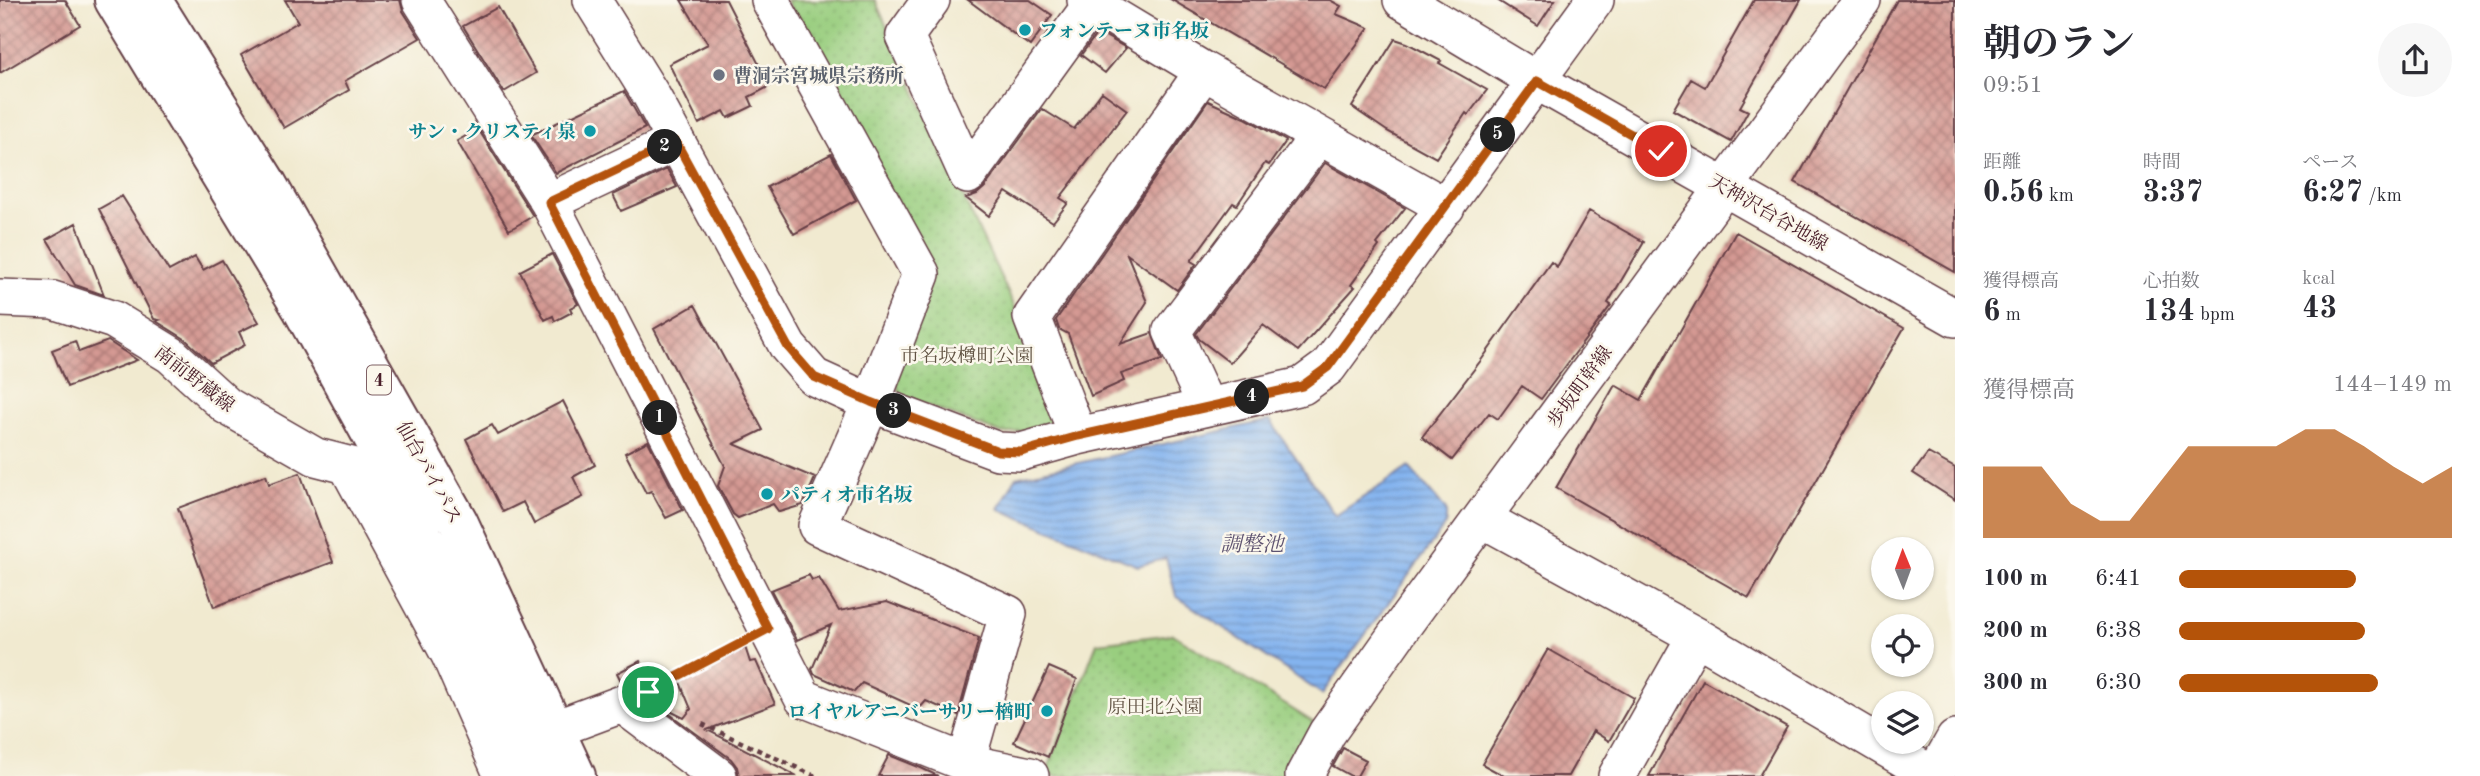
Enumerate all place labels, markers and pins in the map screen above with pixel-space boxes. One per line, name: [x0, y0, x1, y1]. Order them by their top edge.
place label: フォンテーヌ市名坂: [1039, 20, 1209, 42]
marker: フォンテーヌ市名坂: [1017, 22, 1033, 38]
place label: 曹洞宗宮城県宗務所: [733, 65, 904, 87]
marker: 曹洞宗宮城県宗務所: [711, 67, 727, 83]
pin: 5: [1480, 118, 1516, 152]
place label: サン・クリスティ泉: [408, 121, 576, 143]
pin: [1631, 121, 1691, 181]
marker: サン・クリスティ泉: [582, 123, 598, 139]
pin: 2: [648, 130, 682, 164]
pin: 4: [1234, 380, 1270, 414]
pin: 3: [876, 394, 912, 428]
pin: 1: [642, 400, 678, 436]
place label: パティオ市名坂: [781, 484, 912, 506]
marker: パティオ市名坂: [759, 486, 775, 502]
pin: [618, 662, 678, 722]
place label: ロイヤルアニバーサリー楢町: [788, 701, 1033, 723]
marker: ロイヤルアニバーサリー楢町: [1039, 703, 1055, 719]

